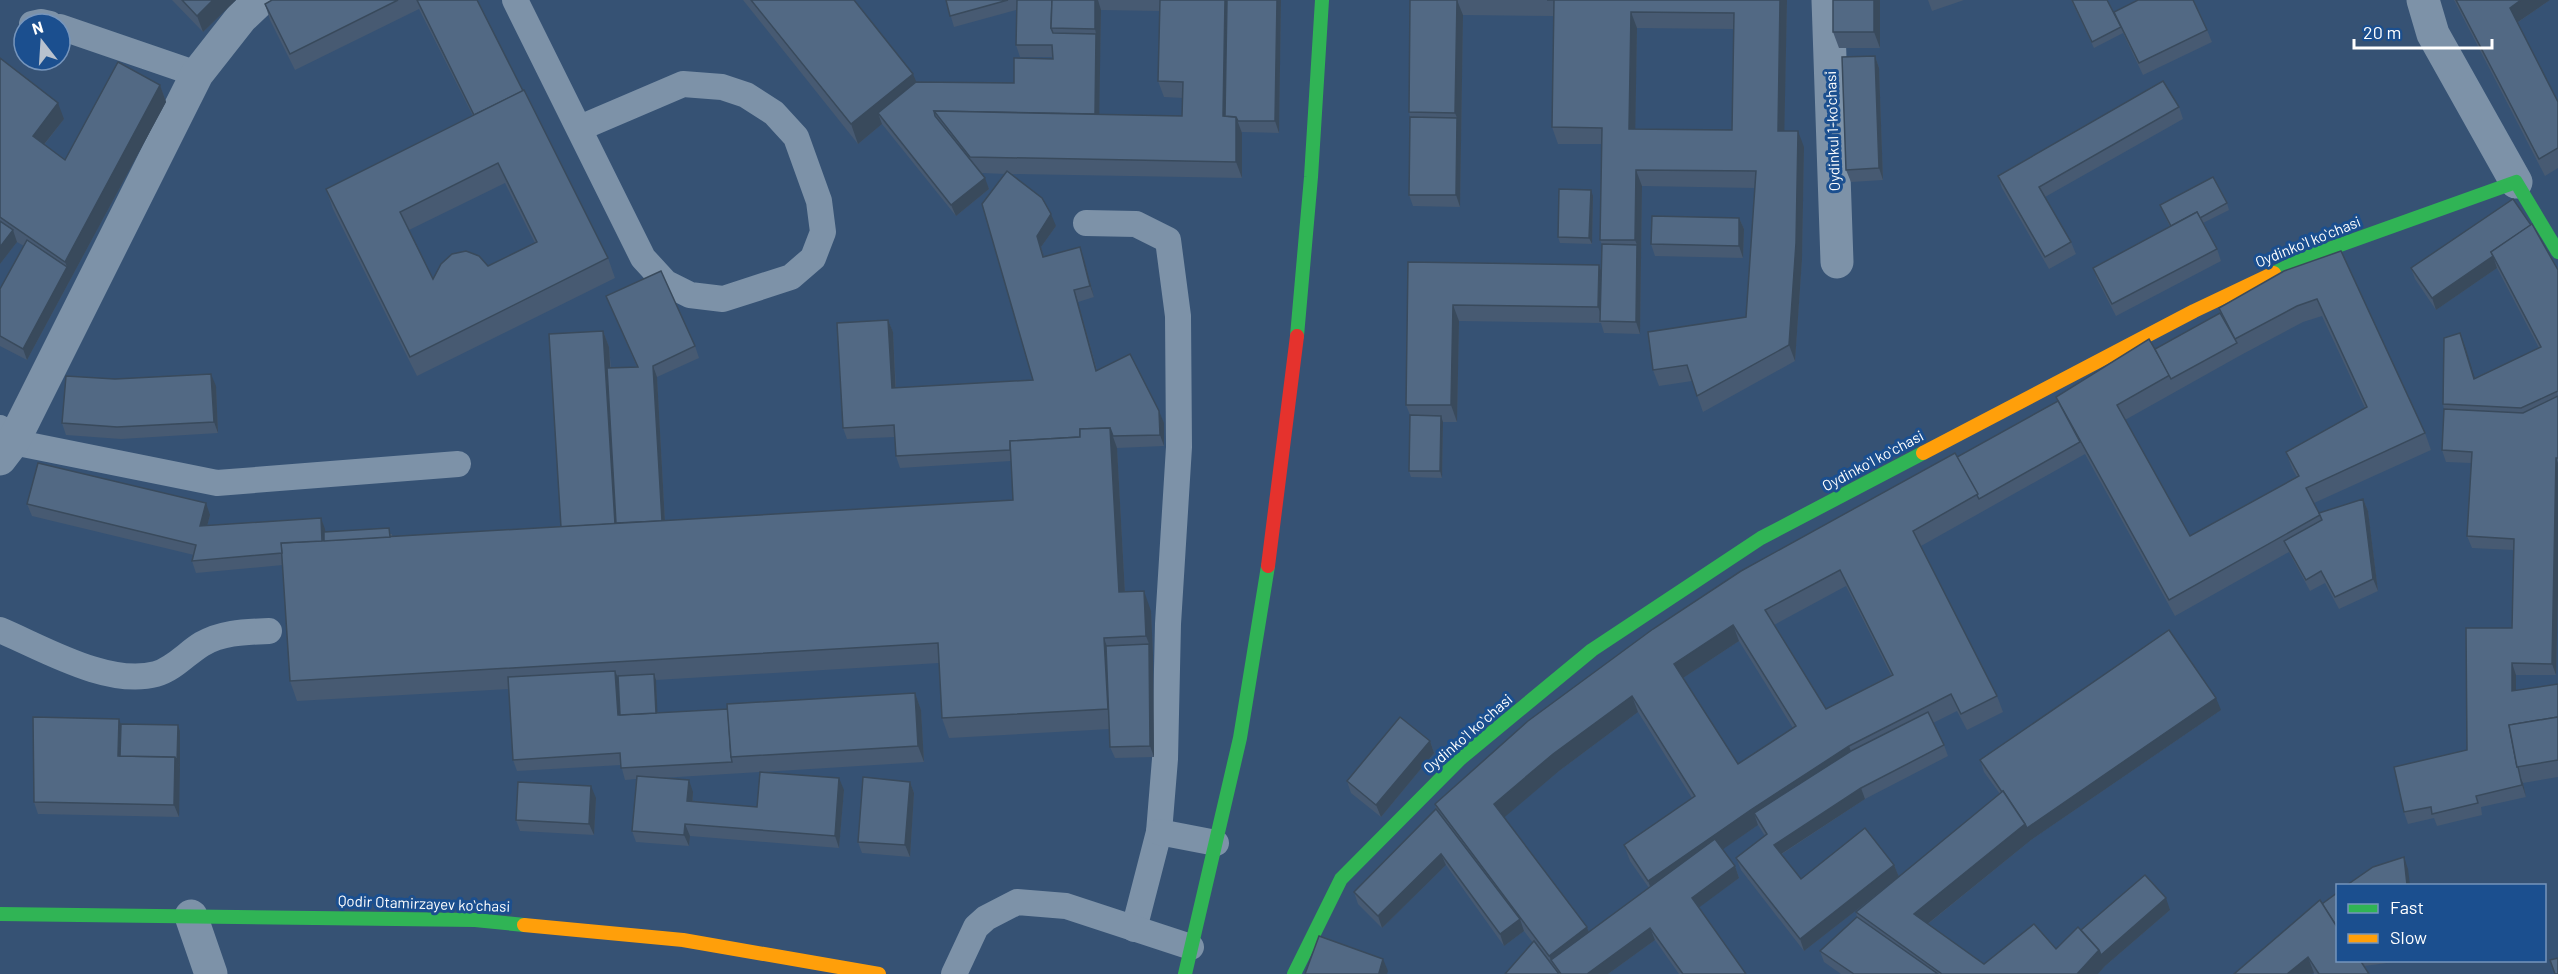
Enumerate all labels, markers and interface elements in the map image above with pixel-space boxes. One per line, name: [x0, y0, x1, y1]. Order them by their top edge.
north arrow: [12, 12, 72, 72]
scale bar: [2354, 12, 2492, 50]
text: N: [30, 17, 45, 38]
text: 20 m: [2363, 21, 2401, 43]
street label: Oydinkul 1-ko'chasi: [1821, 71, 1843, 191]
street label: Oydinkoʻl koʻchasi: [2252, 212, 2363, 270]
street label: Oydinkoʻl koʻchasi: [1819, 426, 1926, 494]
street label: Oydinkoʻl koʻchasi: [1419, 690, 1516, 777]
legend: [2336, 884, 2546, 962]
street label: Qodir Otamirzayev koʻchasi: [338, 891, 510, 915]
text: Fast: [2390, 896, 2424, 918]
text: Slow: [2390, 926, 2427, 948]

